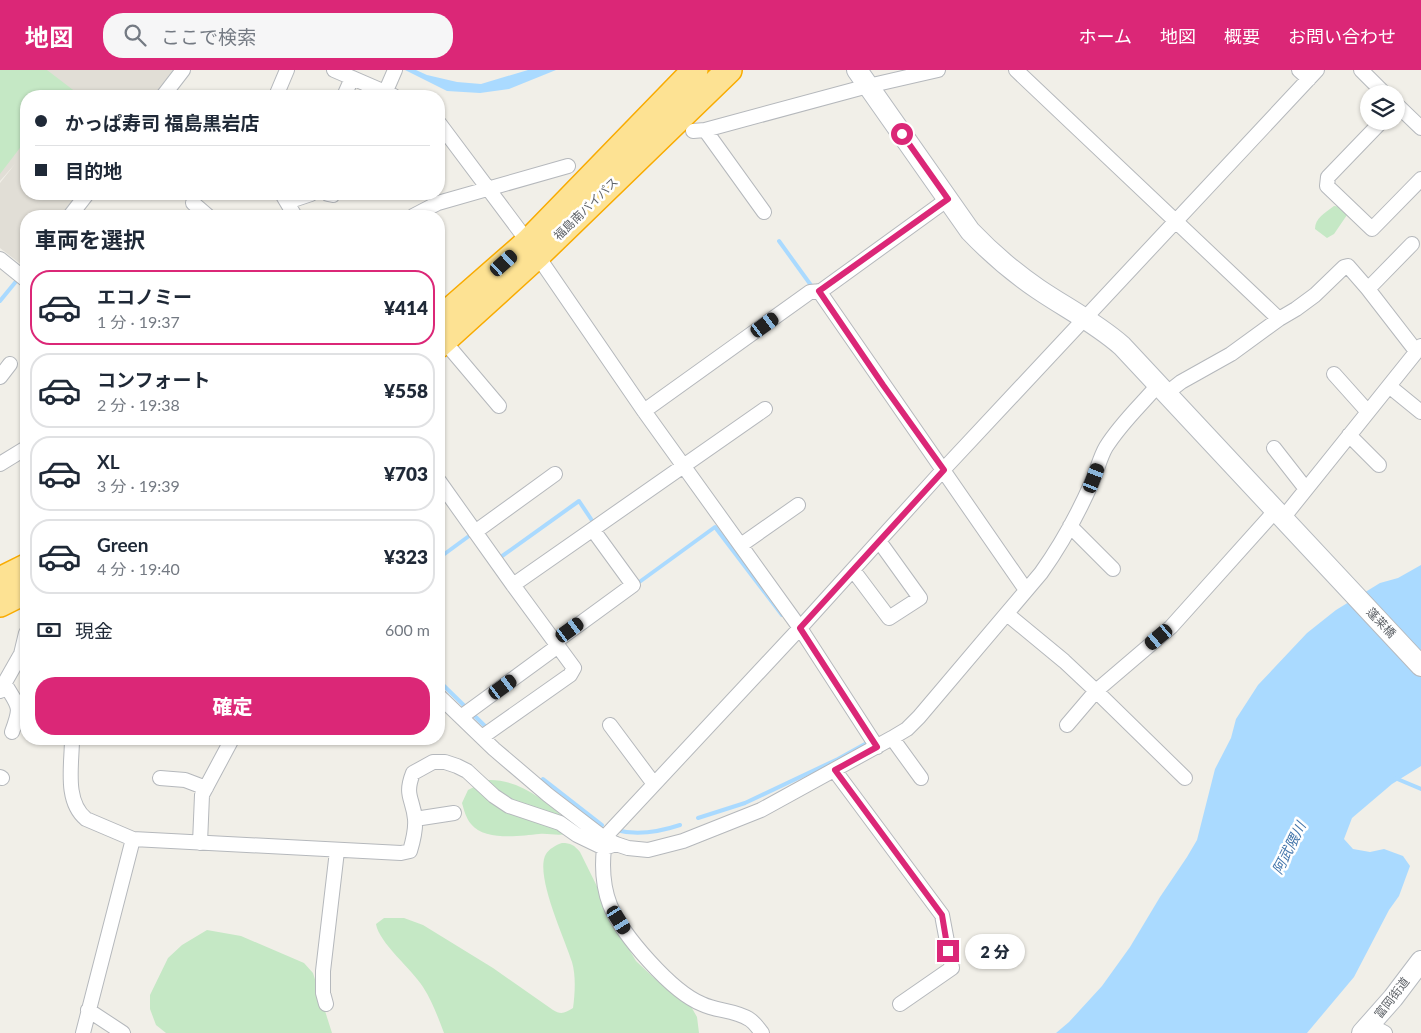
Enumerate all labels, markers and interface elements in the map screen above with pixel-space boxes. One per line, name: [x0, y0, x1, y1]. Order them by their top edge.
search box: [103, 13, 453, 58]
icon: search: [121, 21, 149, 49]
text: 地図: [25, 22, 73, 51]
text: ここで検索: [161, 25, 256, 48]
text: ホーム: [1079, 25, 1132, 47]
text: 地図: [1160, 25, 1196, 47]
text: 概要: [1224, 25, 1260, 47]
text: お問い合わせ: [1288, 25, 1396, 47]
map controls: [1360, 85, 1405, 130]
button: layers: [1360, 85, 1405, 130]
text: かっぱ寿司 福島黒岩店: [65, 111, 260, 134]
route start: [891, 123, 913, 145]
text: 目的地: [65, 159, 122, 182]
street label: 福島南バイパス: [550, 174, 621, 243]
text: 車両を選択: [35, 226, 145, 253]
car: [487, 247, 520, 279]
icon: car: [37, 285, 82, 330]
text: エコノミー: [97, 285, 192, 308]
text: ¥414: [384, 296, 428, 319]
car: [748, 310, 781, 340]
text: 1 分 · 19:37: [97, 312, 180, 331]
icon: car: [37, 368, 82, 413]
text: コンフォート: [97, 368, 210, 391]
text: ¥558: [384, 379, 428, 402]
text: 2 分 · 19:38: [97, 395, 180, 414]
text: XL: [97, 450, 120, 473]
icon: car: [37, 451, 82, 496]
car: [1081, 461, 1106, 495]
text: ¥703: [384, 462, 428, 485]
text: 3 分 · 19:39: [97, 476, 180, 495]
text: Green: [97, 533, 148, 556]
icon: car: [37, 534, 82, 579]
text: ¥323: [384, 545, 428, 568]
text: 4 分 · 19:40: [97, 559, 180, 578]
street label: 蓬莱橋: [1364, 604, 1399, 641]
car: [553, 615, 586, 645]
icon: cash: [35, 616, 63, 644]
text: 現金: [75, 619, 113, 642]
text: 600 m: [385, 620, 430, 639]
car: [1142, 622, 1175, 652]
car: [486, 672, 519, 702]
button: 確定: [35, 677, 430, 735]
water label: 阿武隈川: [1268, 817, 1310, 877]
car: [604, 903, 633, 937]
callout: 2 分: [966, 934, 1026, 968]
route end: [937, 940, 959, 962]
text: 2 分: [981, 942, 1009, 961]
street label: 富岡街道: [1371, 974, 1412, 1021]

